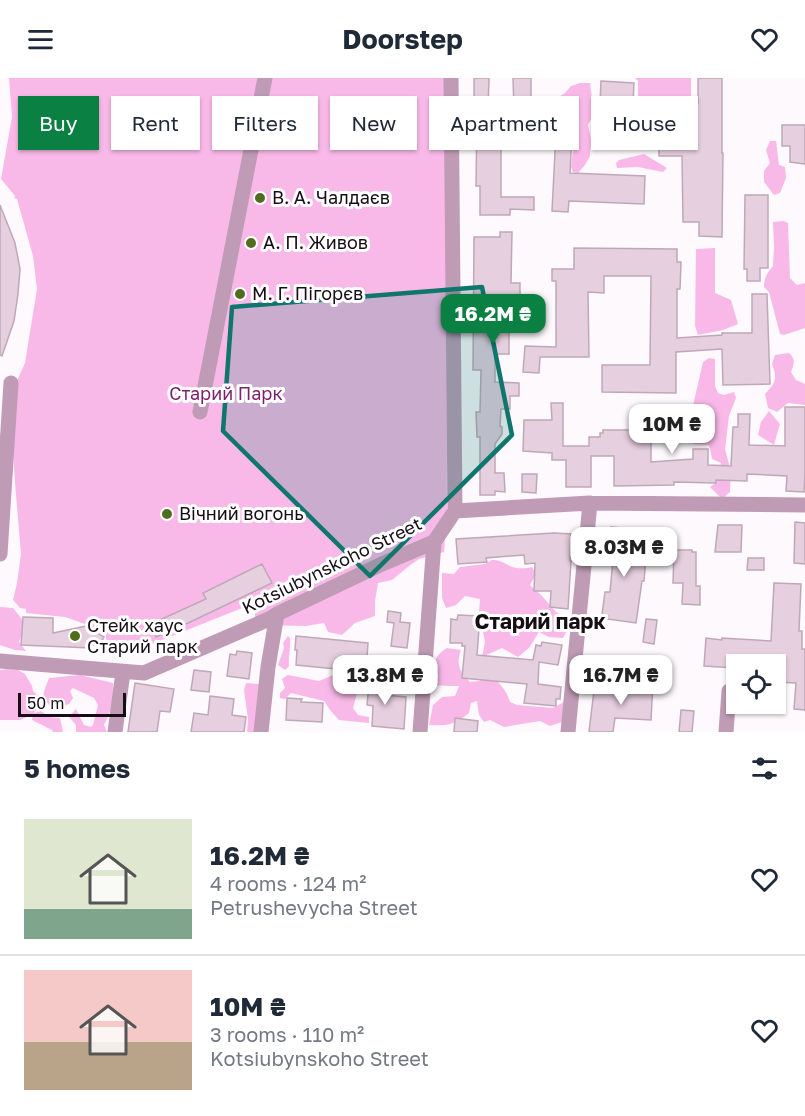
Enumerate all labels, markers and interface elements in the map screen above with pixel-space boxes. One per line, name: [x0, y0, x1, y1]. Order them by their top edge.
icon: menu: [24, 23, 57, 56]
text: Doorstep: [342, 23, 463, 55]
icon: heart: [748, 23, 781, 56]
chip: Buy: [18, 96, 99, 150]
chip: Rent: [111, 96, 200, 150]
chip: Filters: [212, 96, 318, 150]
chip: New: [330, 96, 417, 150]
chip: Apartment: [429, 96, 579, 150]
chip: House: [591, 96, 698, 150]
place label: В. А. Чалдаєв: [272, 186, 390, 208]
marker: В. А. Чалдаєв: [253, 191, 267, 205]
place label: А. П. Живов: [263, 231, 368, 253]
marker: А. П. Живов: [244, 236, 258, 250]
place label: М. Г. Пігорєв: [252, 282, 363, 304]
marker: М. Г. Пігорєв: [233, 287, 247, 301]
pin: 16.2M ₴: [438, 294, 548, 345]
text: 16.2M ₴: [455, 301, 531, 325]
park label: Старий Парк: [169, 382, 283, 404]
pin: 10M ₴: [630, 404, 714, 455]
text: 10M ₴: [643, 411, 701, 435]
place label: Вічний вогонь: [179, 502, 304, 524]
marker: Вічний вогонь: [160, 507, 174, 521]
street label: Kotsiubynskoho Street: [238, 512, 425, 618]
pin: 8.03M ₴: [569, 527, 679, 578]
text: 8.03M ₴: [584, 534, 664, 558]
district label: Старий парк: [474, 608, 606, 634]
place label: Стейк хаус Старий парк: [87, 614, 198, 657]
marker: Стейк хаус Старий парк: [68, 629, 82, 643]
map controls: [726, 654, 786, 714]
button: locate: [726, 654, 786, 714]
pin: 13.8M ₴: [330, 655, 440, 706]
pin: 16.7M ₴: [566, 655, 676, 706]
text: 13.8M ₴: [347, 662, 423, 686]
text: 16.7M ₴: [583, 662, 659, 686]
scale bar: [18, 690, 126, 718]
text: 50 m: [27, 693, 64, 713]
icon: filters: [748, 752, 781, 785]
text: 5 homes: [24, 753, 130, 784]
text: 16.2M ₴: [210, 840, 310, 871]
icon: home: [72, 843, 144, 915]
icon: heart: [748, 863, 781, 896]
text: 4 rooms · 124 m²: [210, 871, 367, 895]
text: Petrushevycha Street: [210, 895, 418, 919]
text: 10M ₴: [210, 991, 286, 1022]
icon: home: [72, 994, 144, 1066]
icon: heart: [748, 1014, 781, 1047]
text: 3 rooms · 110 m²: [210, 1022, 364, 1046]
text: Kotsiubynskoho Street: [210, 1046, 429, 1070]

